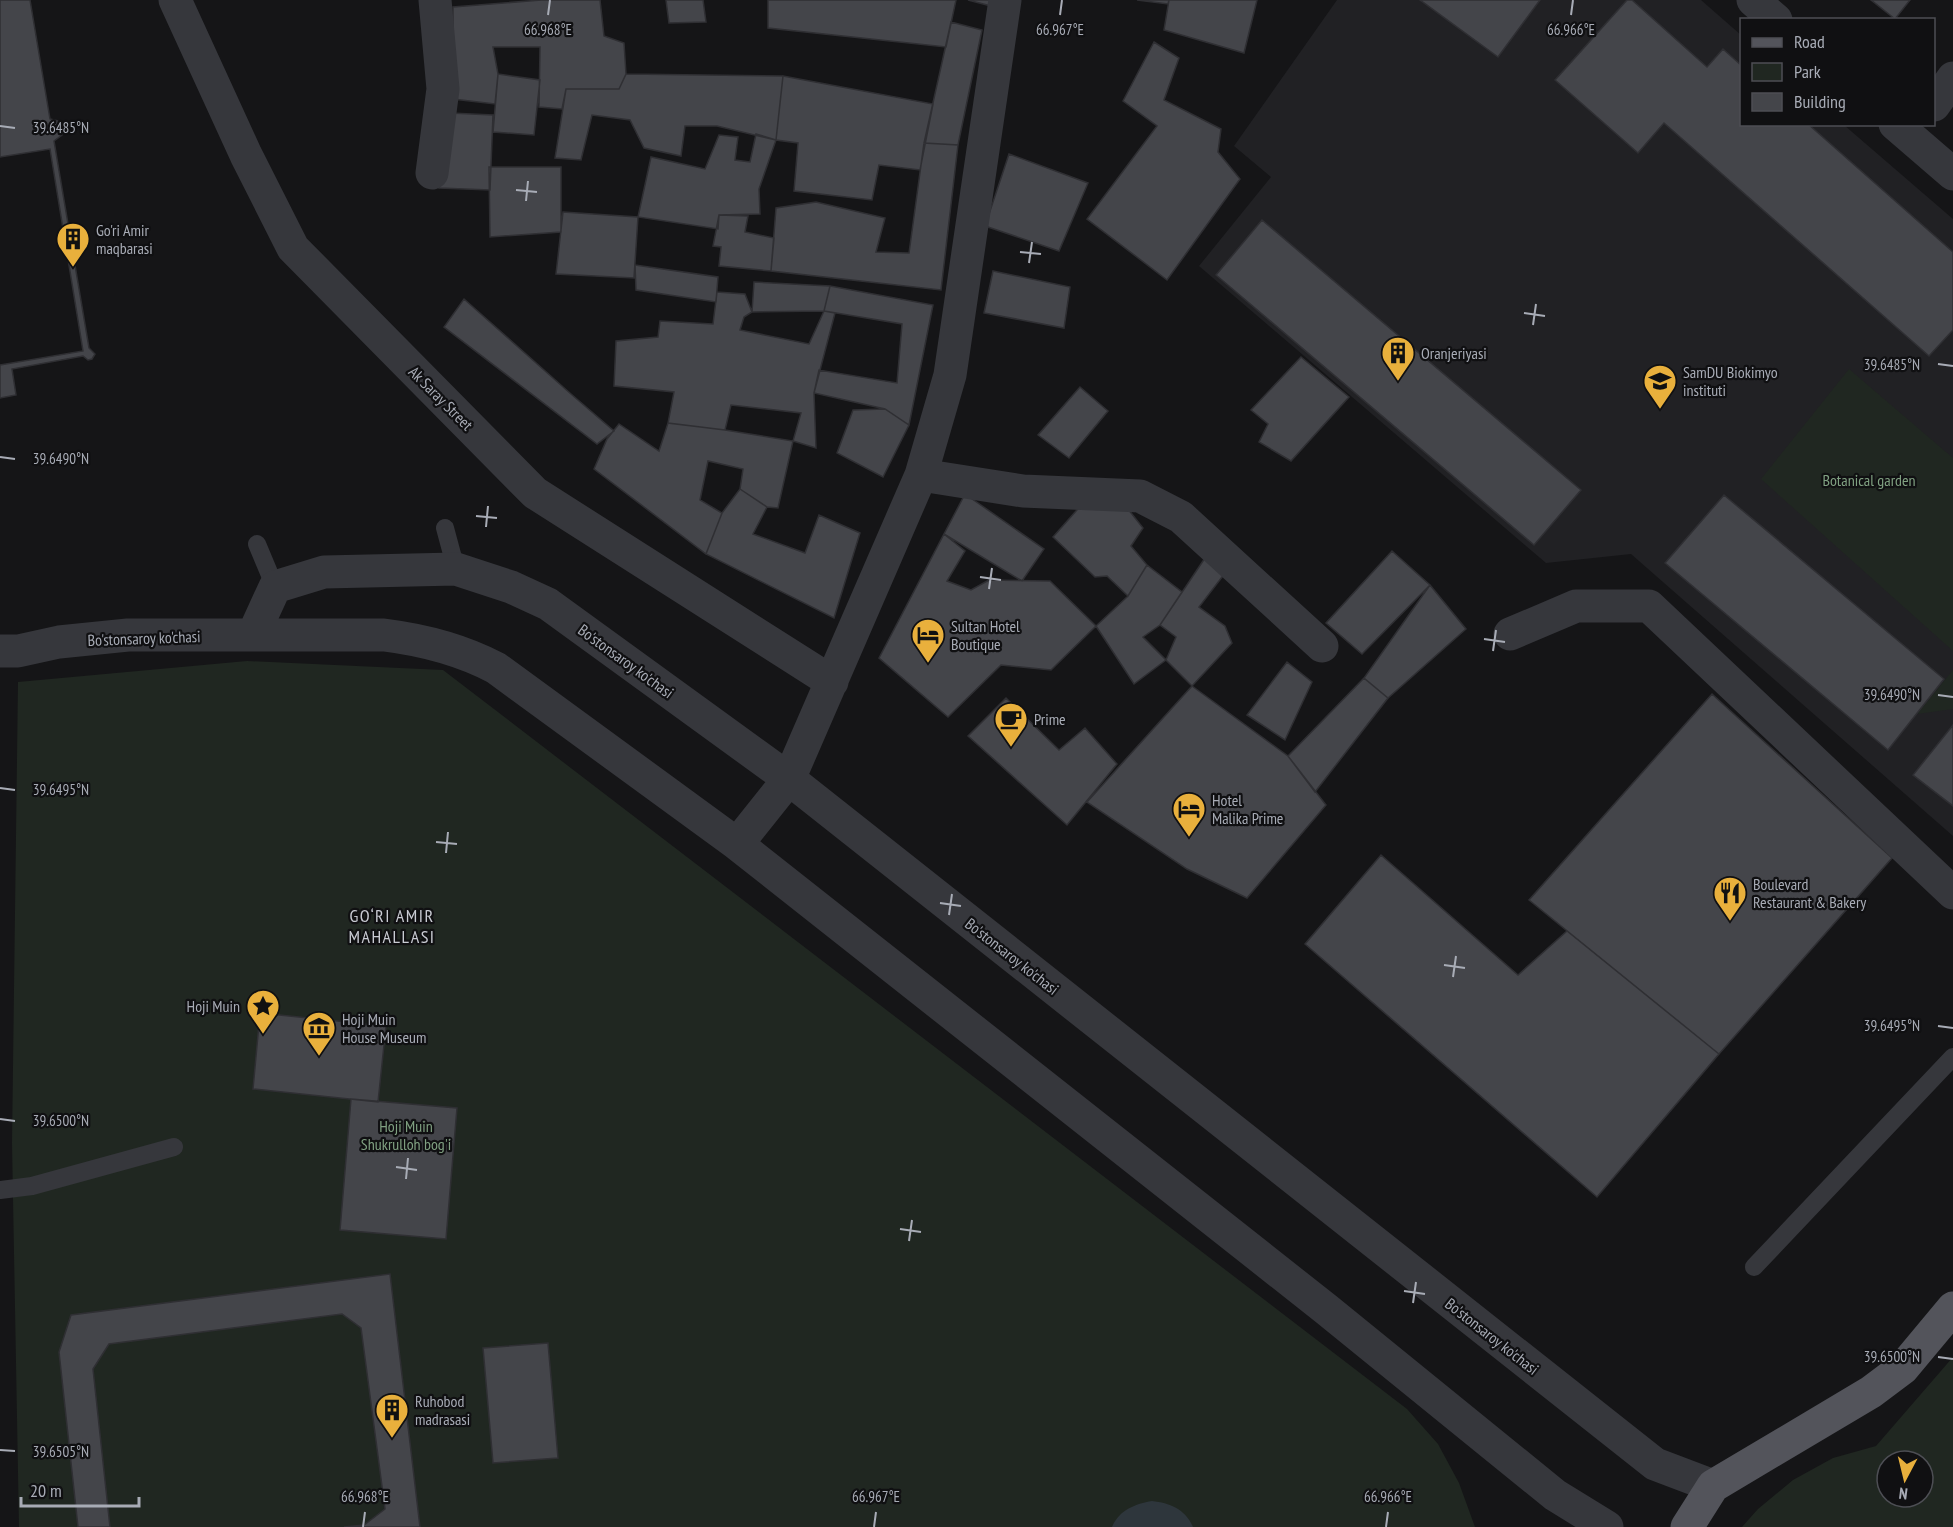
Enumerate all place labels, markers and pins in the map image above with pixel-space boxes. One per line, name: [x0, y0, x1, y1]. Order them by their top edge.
place label: Go'ri Amir maqbarasi: [96, 220, 153, 258]
building icon: Go'ri Amir maqbarasi: [55, 221, 91, 268]
building icon: Oranjeriyasi: [1380, 335, 1416, 382]
place label: Oranjeriyasi: [1421, 343, 1487, 363]
place label: SamDU Biokimyo instituti: [1683, 362, 1778, 400]
school or university icon: SamDU Biokimyo instituti: [1642, 363, 1678, 410]
place label: Sultan Hotel Boutique: [951, 616, 1020, 654]
hotel icon: Sultan Hotel Boutique: [910, 617, 946, 664]
cafe icon: Prime: [993, 701, 1029, 748]
place label: Prime: [1034, 709, 1066, 729]
place label: Hotel Malika Prime: [1212, 790, 1283, 828]
hotel icon: Hotel Malika Prime: [1171, 791, 1207, 838]
place label: Boulevard Restaurant & Bakery: [1753, 874, 1866, 912]
restaurant icon: Boulevard Restaurant & Bakery: [1712, 875, 1748, 922]
place icon: Hoji Muin: [245, 988, 281, 1035]
place label: Hoji Muin: [187, 996, 240, 1016]
place label: Hoji Muin House Museum: [342, 1009, 426, 1047]
museum icon: Hoji Muin House Museum: [301, 1010, 337, 1057]
place label: Ruhobod madrasasi: [415, 1391, 470, 1429]
building icon: Ruhobod madrasasi: [374, 1392, 410, 1439]

